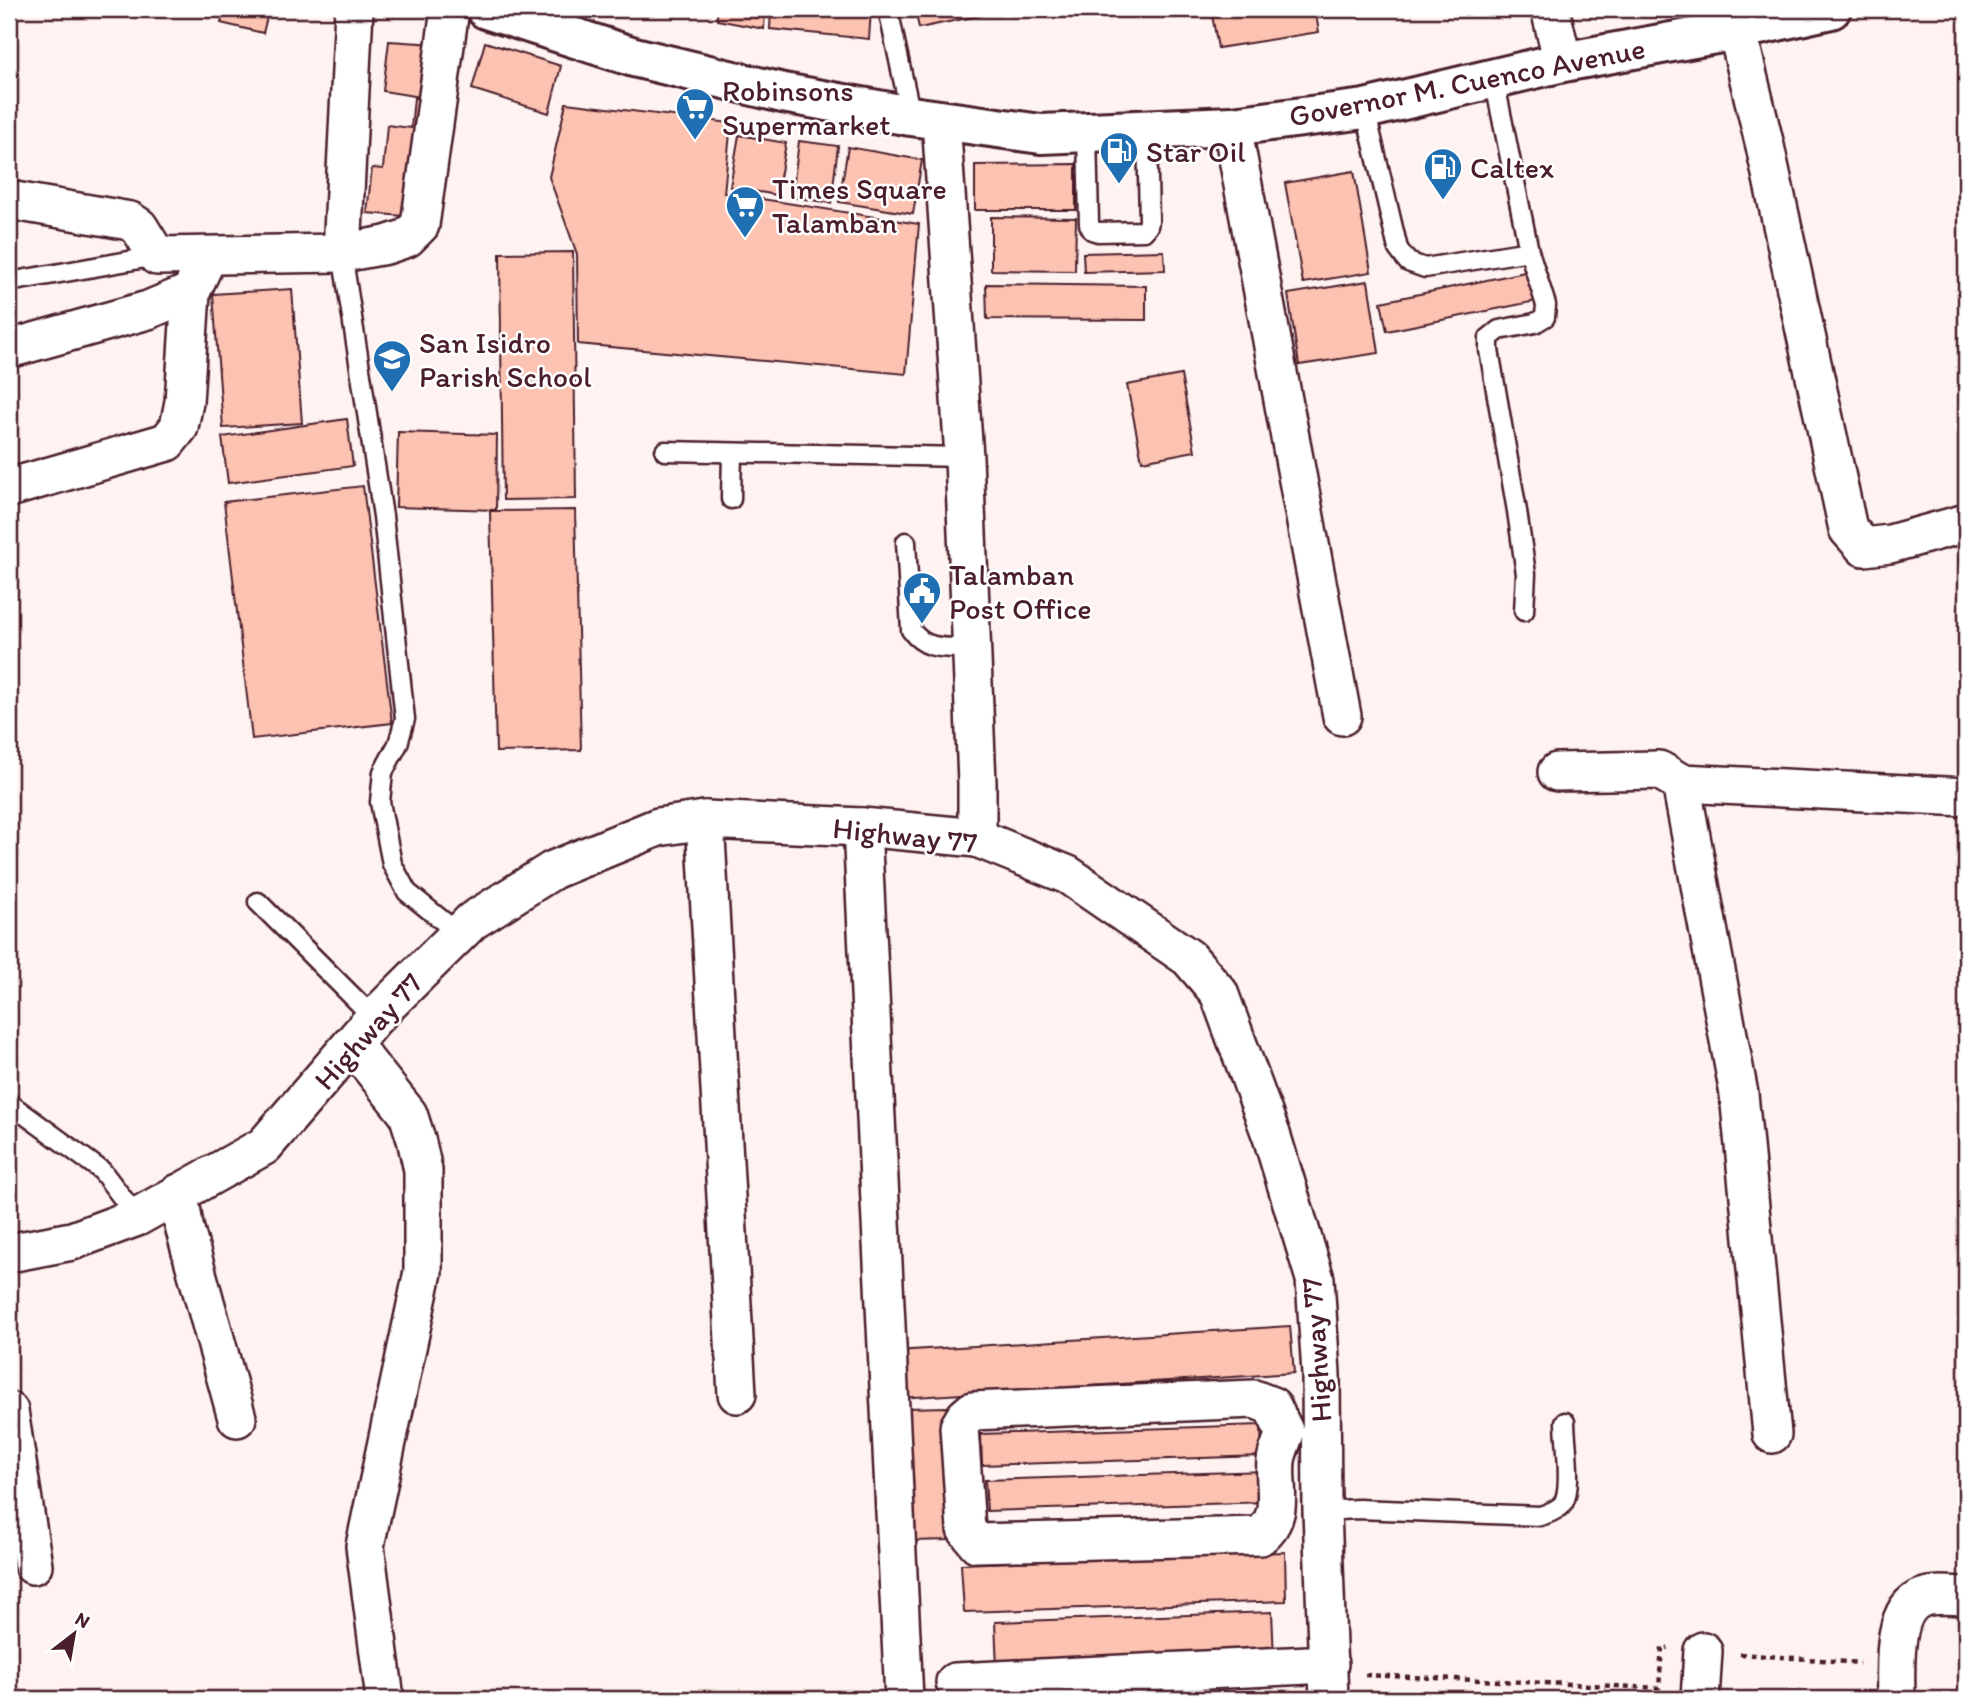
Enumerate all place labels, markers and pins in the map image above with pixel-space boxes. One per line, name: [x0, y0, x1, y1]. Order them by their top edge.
place label: Robinsons Supermarket: [722, 72, 891, 143]
supermarket icon: Robinsons Supermarket: [674, 86, 716, 141]
fuel station icon: Star Oil: [1098, 130, 1140, 185]
place label: Star Oil: [1146, 133, 1246, 170]
fuel station icon: Caltex: [1422, 146, 1464, 201]
place label: Caltex: [1470, 149, 1554, 186]
place label: Times Square Talamban: [772, 170, 947, 241]
supermarket icon: Times Square Talamban: [724, 184, 766, 239]
place label: San Isidro Parish School: [419, 324, 592, 395]
school or university icon: San Isidro Parish School: [371, 338, 413, 393]
place label: Talamban Post Office: [949, 556, 1092, 627]
public building icon: Talamban Post Office: [901, 570, 943, 625]

